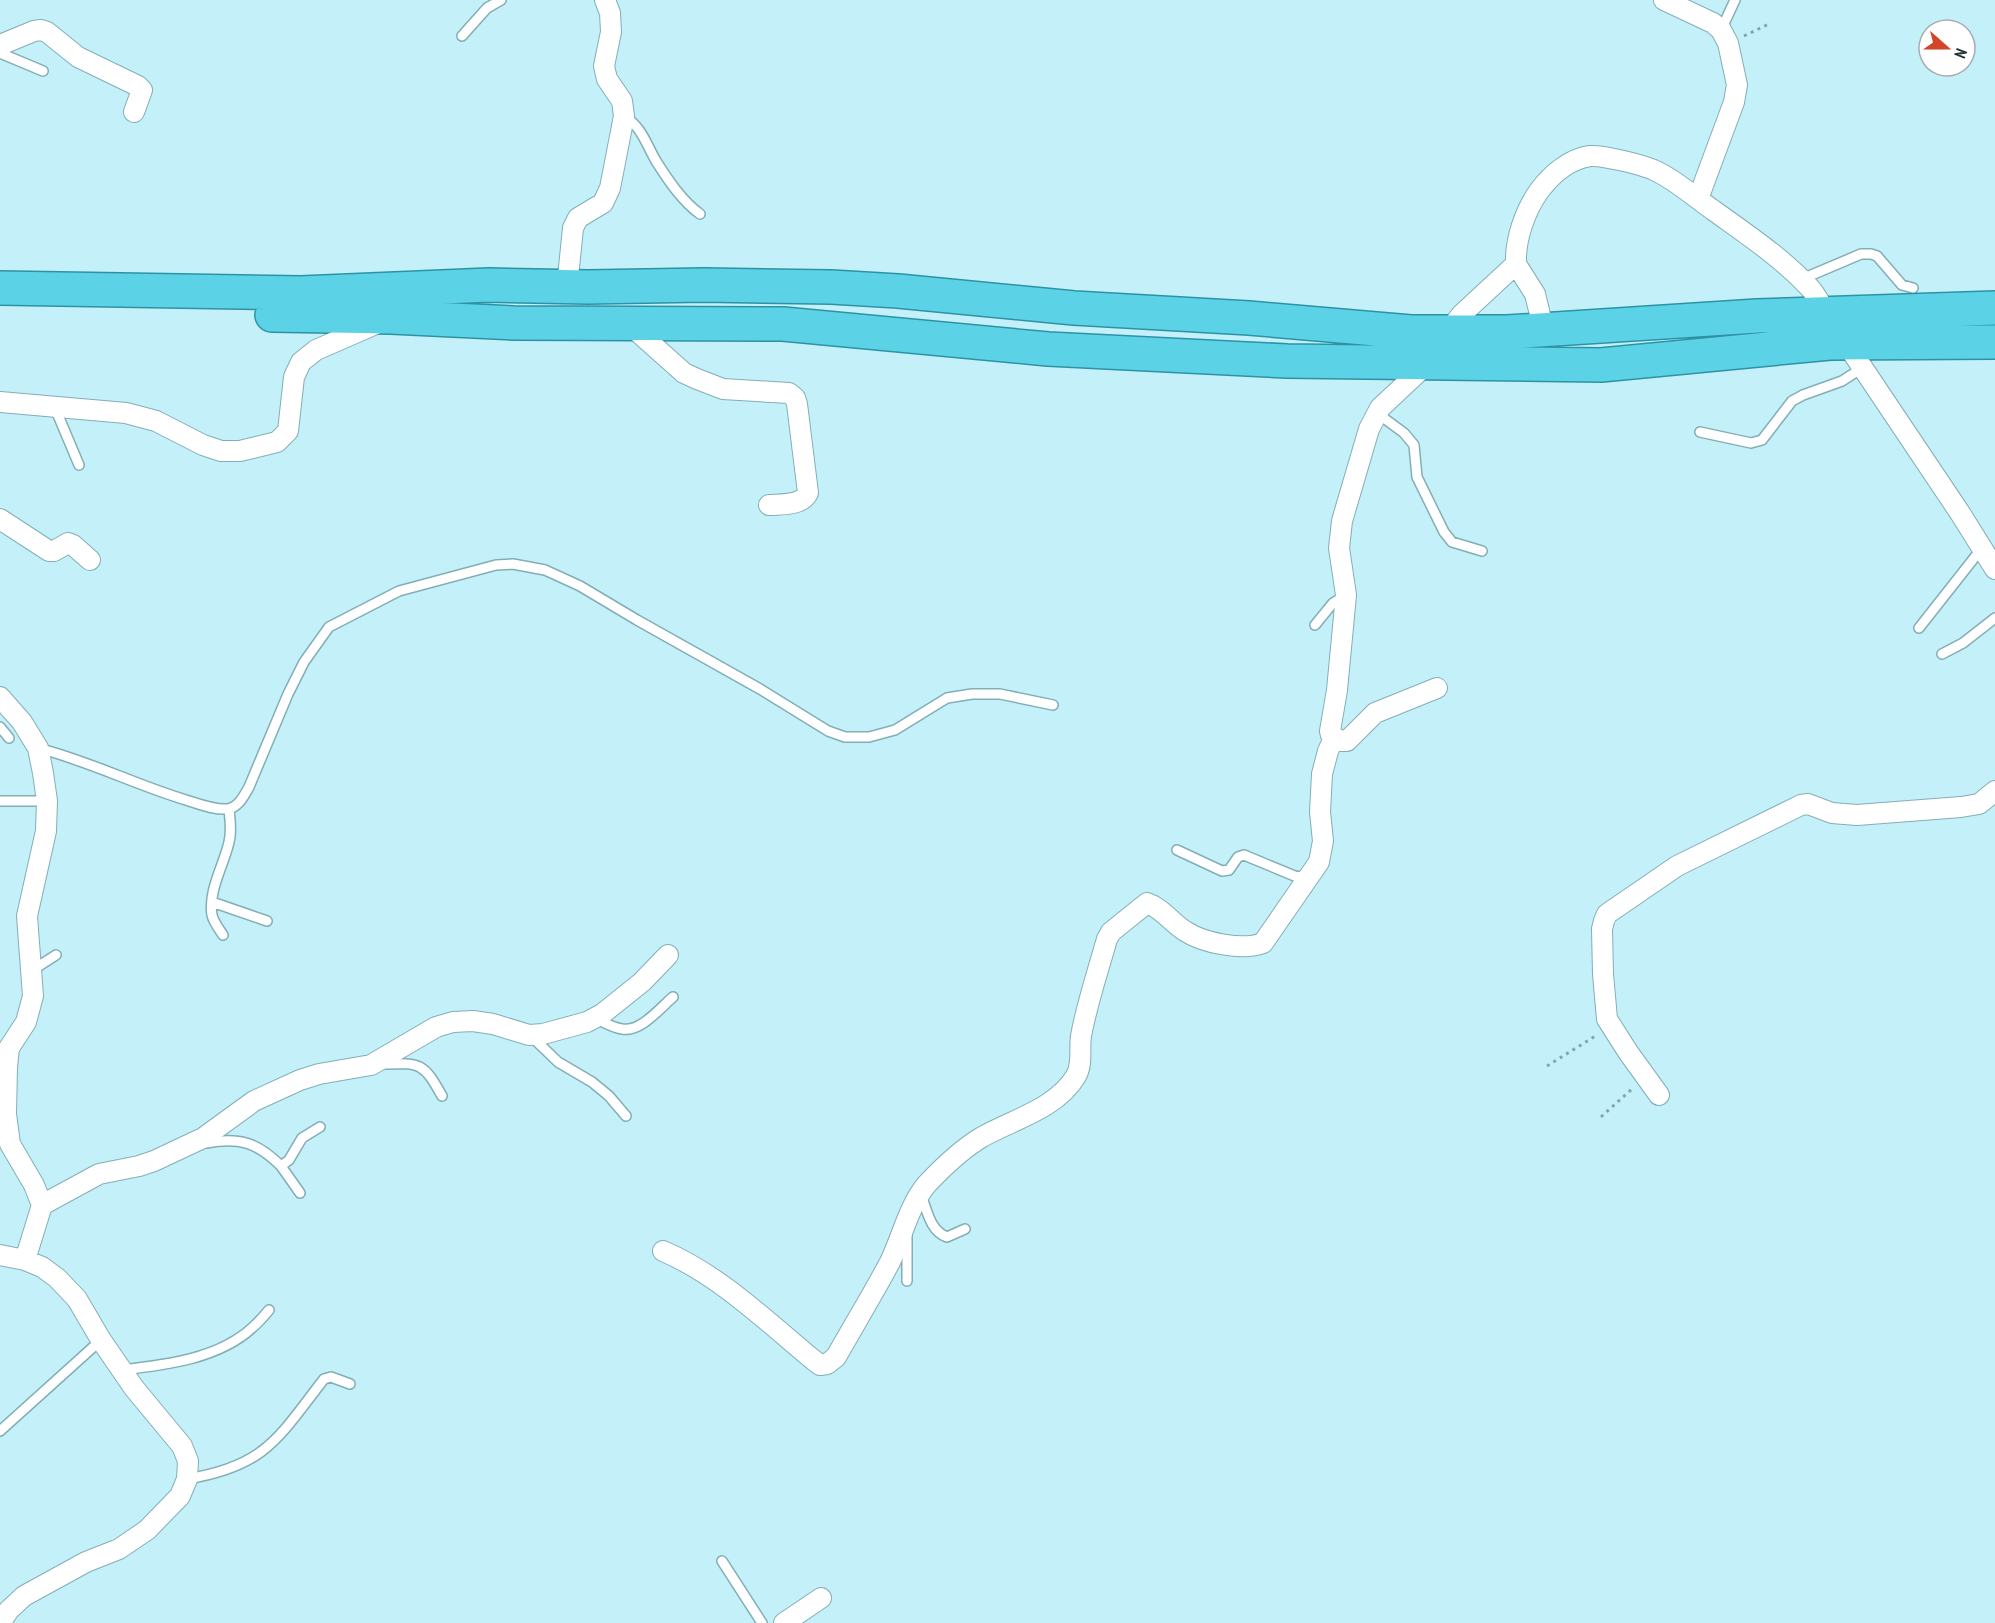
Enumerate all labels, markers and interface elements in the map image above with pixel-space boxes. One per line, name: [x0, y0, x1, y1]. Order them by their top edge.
north arrow: [1917, 18, 1977, 78]
text: N: [1950, 46, 1972, 61]

